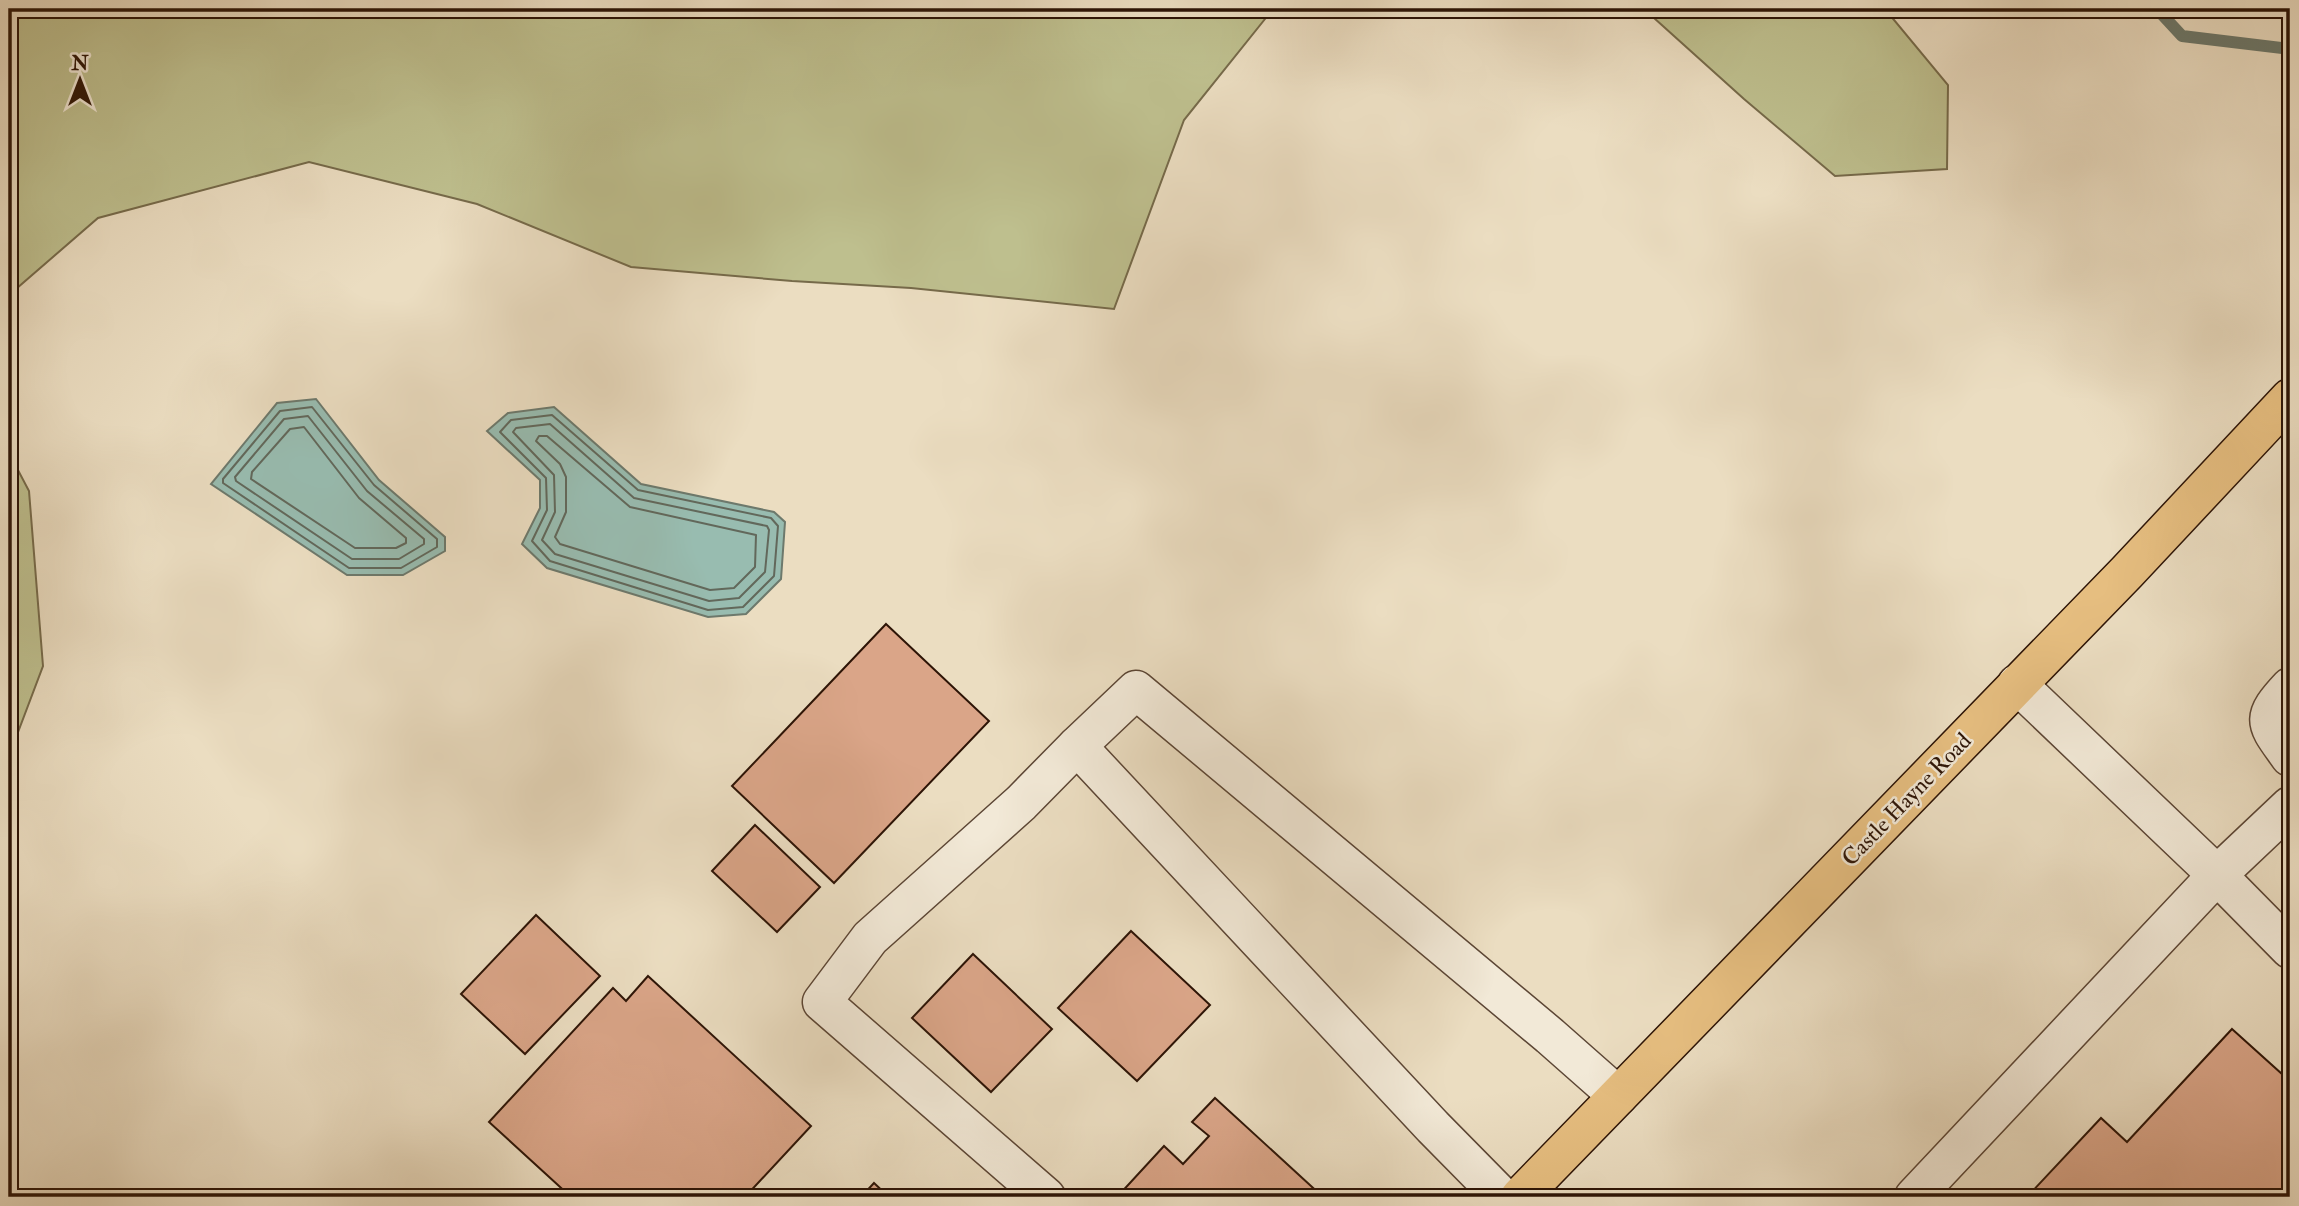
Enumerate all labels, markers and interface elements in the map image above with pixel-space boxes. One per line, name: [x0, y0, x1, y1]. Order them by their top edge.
north arrow: [46, 46, 116, 116]
text: N: [70, 52, 89, 76]
street label: Castle Hayne Road: [1835, 727, 1977, 872]

